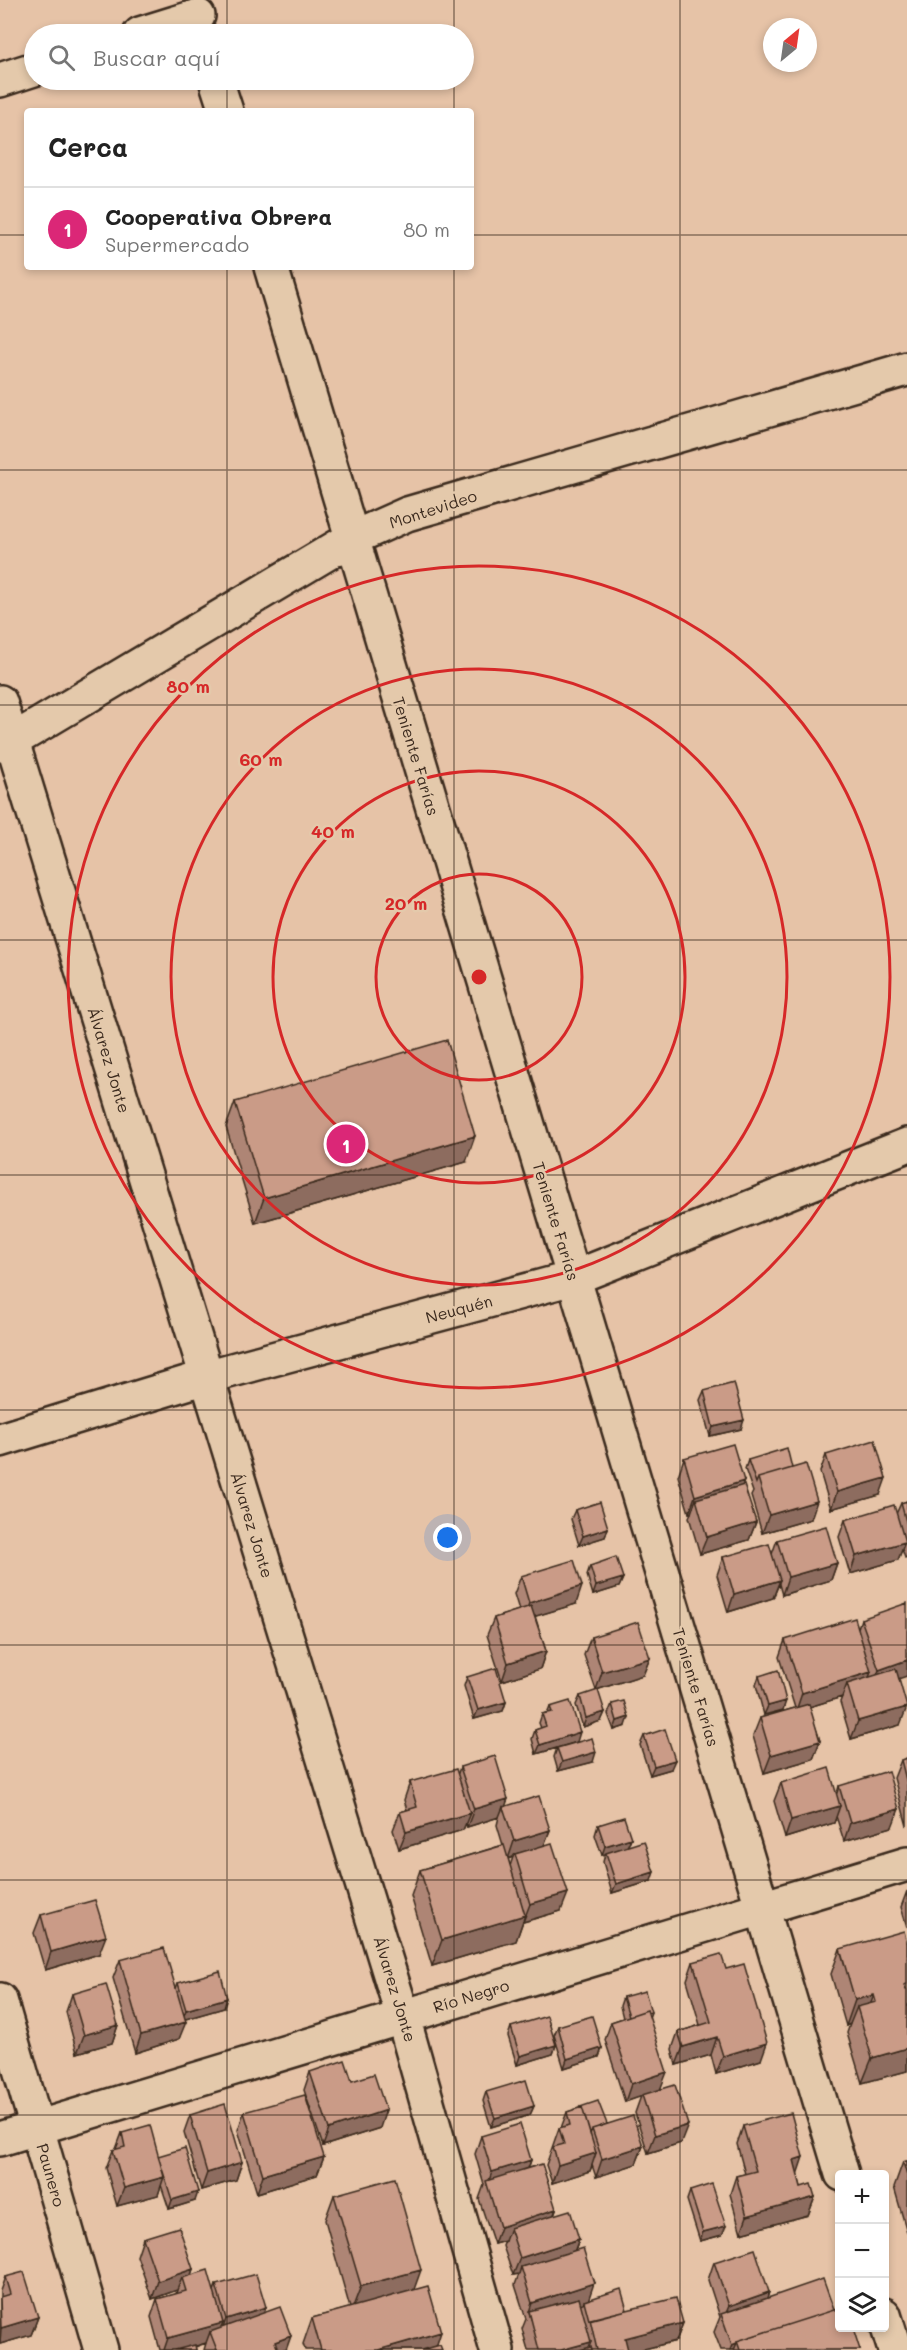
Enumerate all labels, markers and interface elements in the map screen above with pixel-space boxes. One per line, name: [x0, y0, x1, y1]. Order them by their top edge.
north arrow: [763, 18, 817, 72]
search box: [24, 24, 474, 90]
icon: search: [45, 41, 78, 74]
text: Buscar aquí: [93, 43, 221, 72]
text: Cerca: [48, 130, 128, 164]
text: Cooperativa Obrera: [105, 202, 332, 231]
text: 1: [63, 216, 72, 242]
text: 80 m: [403, 216, 450, 242]
text: Supermercado: [105, 231, 249, 257]
street label: Montevideo: [386, 484, 479, 533]
text: 80 m: [166, 674, 210, 698]
street label: Teniente Farías: [388, 694, 445, 818]
text: 60 m: [239, 747, 283, 771]
text: 40 m: [311, 819, 355, 843]
text: 20 m: [385, 891, 427, 915]
centre of rings: [469, 967, 489, 987]
street label: Álvarez Jonte: [83, 1004, 136, 1115]
pin: 1: [326, 1122, 366, 1166]
street label: Teniente Farías: [528, 1159, 585, 1283]
street label: Neuquén: [423, 1290, 495, 1327]
street label: Álvarez Jonte: [226, 1469, 279, 1580]
your location: [433, 1523, 462, 1552]
street label: Teniente Farías: [668, 1625, 725, 1749]
street label: Álvarez Jonte: [369, 1933, 422, 2044]
street label: Río Negro: [430, 1974, 511, 2017]
street label: Paunero: [32, 2141, 71, 2209]
map controls: [835, 2170, 889, 2332]
button: +: [835, 2170, 889, 2224]
button: −: [835, 2224, 889, 2278]
button: layers: [835, 2278, 889, 2332]

